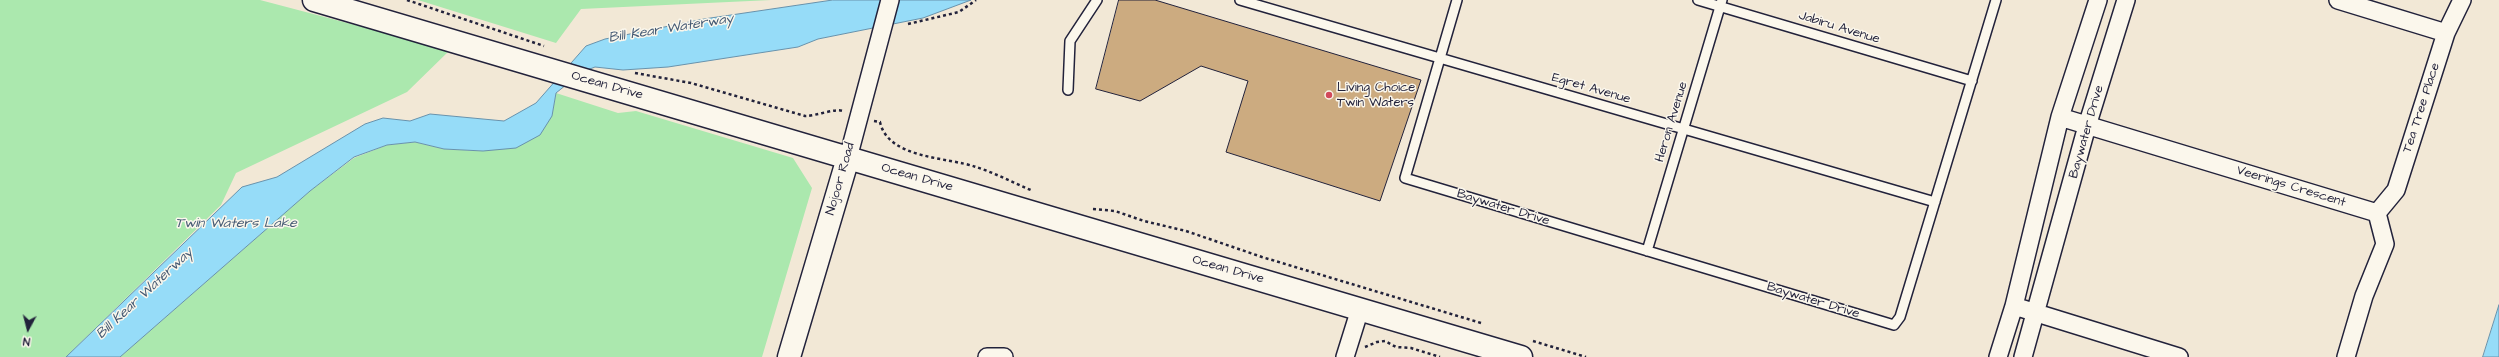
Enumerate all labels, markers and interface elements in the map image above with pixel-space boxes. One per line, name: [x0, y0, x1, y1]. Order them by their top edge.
street label: Jabiru Avenue: [1797, 8, 1881, 48]
water label: Bill Kear Waterway: [607, 11, 735, 47]
street label: Tea Tree Place: [2400, 61, 2444, 155]
street label: Ocean Drive: [569, 68, 645, 104]
street label: Egret Avenue: [1550, 70, 1632, 108]
place label: Living Choice Twin Waters: [1337, 80, 1415, 111]
street label: Heron Avenue: [1652, 80, 1692, 164]
street label: Baywater Drive: [2066, 84, 2108, 180]
marker: Living Choice Twin Waters: [1324, 90, 1334, 100]
street label: Nojoor Road: [823, 141, 859, 217]
street label: Ocean Drive: [879, 160, 955, 196]
street label: Veerings Crescent: [2235, 163, 2347, 211]
street label: Baywater Drive: [1455, 186, 1551, 230]
water label: Twin Waters Lake: [175, 216, 297, 232]
water label: Bill Kear Waterway: [93, 245, 197, 343]
street label: Ocean Drive: [1190, 252, 1266, 288]
street label: Baywater Drive: [1765, 279, 1861, 323]
north arrow: [8, 309, 48, 349]
text: N: [22, 334, 31, 349]

